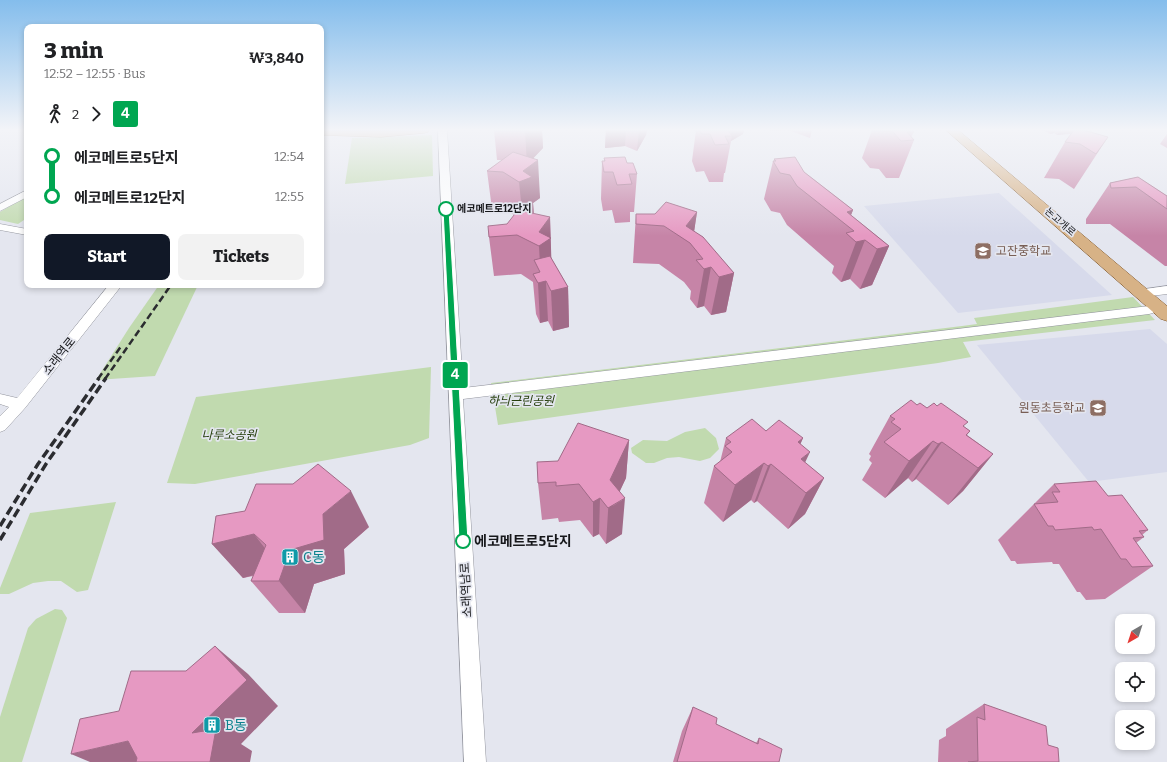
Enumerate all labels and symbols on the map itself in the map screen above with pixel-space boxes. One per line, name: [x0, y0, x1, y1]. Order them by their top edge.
marker: 에코메트로12단지: [438, 201, 454, 217]
place label: 에코메트로12단지: [457, 203, 531, 215]
street label: 논고개로: [1042, 205, 1078, 239]
school or university icon: 고잔중학교: [973, 241, 993, 261]
place label: 고잔중학교: [996, 244, 1051, 258]
street label: 소래역로: [40, 334, 78, 378]
line badge: 4: [442, 362, 468, 388]
park label: 하늬근린공원: [488, 394, 555, 408]
school or university icon: 원동초등학교: [1088, 398, 1108, 418]
place label: 원동초등학교: [1019, 401, 1085, 415]
park label: 나루소공원: [201, 428, 258, 442]
marker: 에코메트로5단지: [455, 533, 471, 549]
place label: 에코메트로5단지: [474, 533, 572, 550]
building icon: C동: [280, 547, 300, 567]
place label: C동: [303, 549, 325, 566]
street label: 소래역남로: [458, 562, 474, 618]
north arrow: [1115, 614, 1155, 654]
building icon: B동: [202, 715, 222, 735]
place label: B동: [225, 717, 247, 734]

